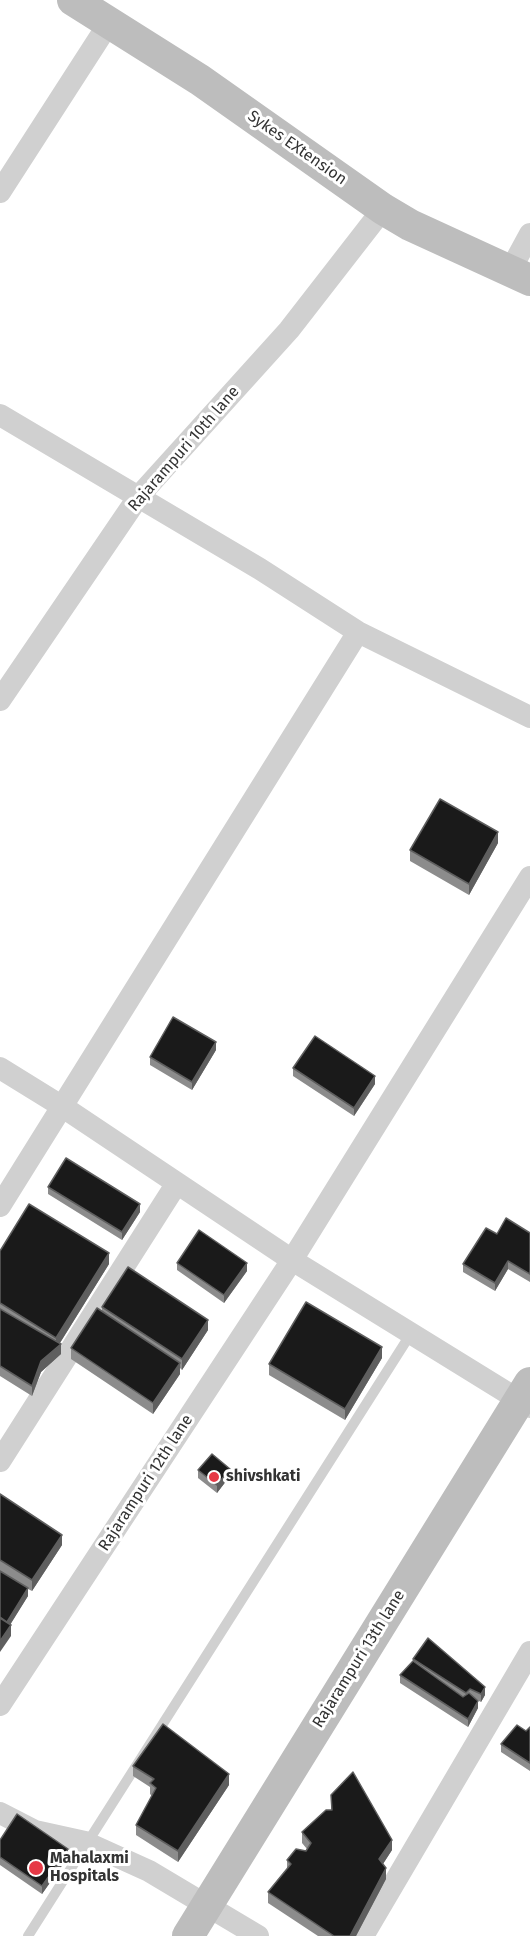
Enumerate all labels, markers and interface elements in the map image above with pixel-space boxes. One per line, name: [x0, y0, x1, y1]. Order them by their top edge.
street label: Sykes EXtension: [244, 107, 350, 189]
street label: Rajarampuri 10th lane: [124, 382, 244, 516]
street label: Rajarampuri 12th lane: [95, 1411, 197, 1555]
place label: shivshkati: [226, 1467, 301, 1487]
marker: shivshkati: [207, 1470, 221, 1484]
street label: Rajarampuri 13th lane: [309, 1587, 409, 1731]
place label: Mahalaxmi Hospitals: [50, 1849, 129, 1887]
marker: Mahalaxmi Hospitals: [27, 1859, 45, 1877]

